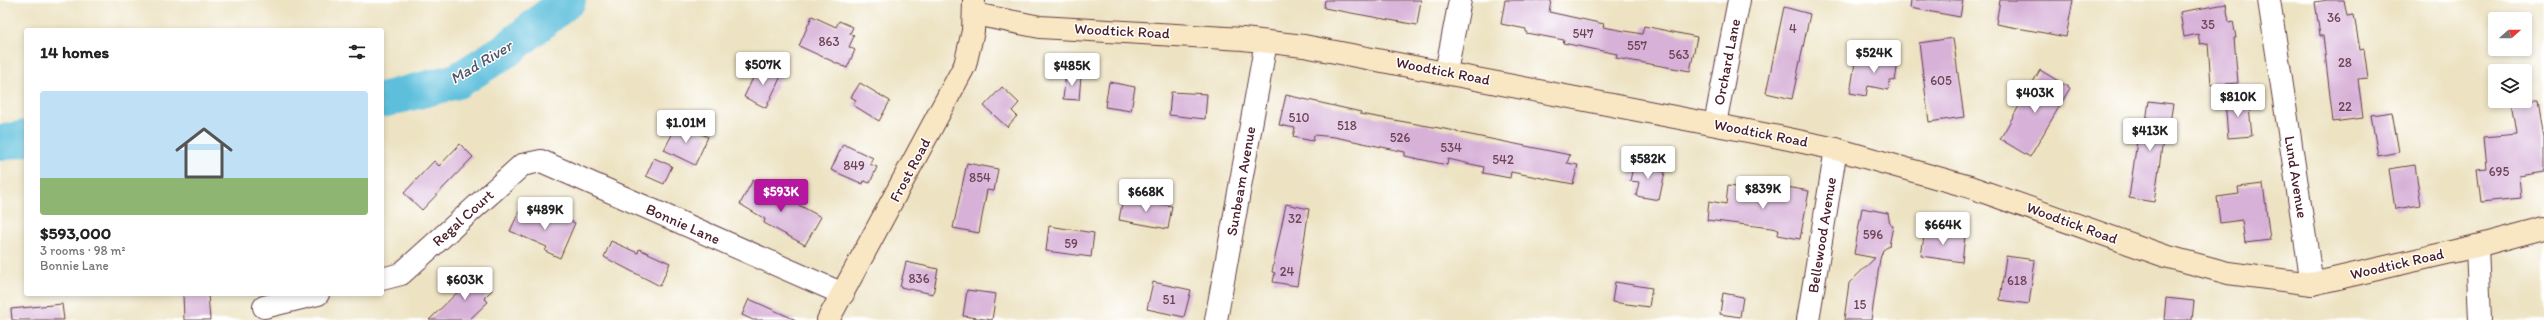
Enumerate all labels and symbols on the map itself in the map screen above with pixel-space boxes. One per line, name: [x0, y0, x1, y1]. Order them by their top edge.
house number: 36: [2327, 10, 2341, 25]
north arrow: [2488, 12, 2532, 56]
street label: Orchard Lane: [1710, 17, 1744, 107]
house number: 35: [2201, 17, 2215, 32]
street label: Woodtick Road: [1074, 20, 1170, 42]
house number: 4: [1789, 21, 1797, 36]
house number: 547: [1572, 26, 1594, 41]
house number: 863: [818, 34, 840, 49]
water label: Mad River: [447, 35, 517, 88]
house number: 557: [1627, 38, 1648, 53]
pin: $524K: [1846, 40, 1902, 74]
house number: 563: [1669, 47, 1689, 62]
pin: $507K: [735, 52, 791, 86]
pin: $485K: [1044, 53, 1100, 87]
street label: Woodtick Road: [1394, 53, 1492, 89]
house number: 28: [2338, 55, 2352, 70]
house number: 605: [1930, 73, 1952, 88]
pin: $403K: [2007, 80, 2063, 114]
pin: $810K: [2210, 84, 2266, 118]
house number: 22: [2338, 99, 2352, 114]
pin: $1.01M: [653, 110, 719, 144]
house number: 510: [1289, 110, 1309, 125]
street label: Woodtick Road: [1712, 115, 1810, 151]
house number: 518: [1337, 118, 1357, 133]
pin: $413K: [2122, 118, 2178, 152]
street label: Sunbeam Avenue: [1223, 125, 1259, 237]
house number: 526: [1390, 130, 1410, 145]
street label: Frost Road: [886, 134, 935, 205]
street label: Lund Avenue: [2281, 134, 2311, 220]
house number: 534: [1440, 140, 1462, 155]
pin: $582K: [1620, 146, 1676, 180]
house number: 542: [1492, 152, 1514, 167]
house number: 849: [843, 158, 865, 173]
house number: 695: [2489, 164, 2509, 179]
house number: 854: [969, 170, 991, 185]
pin: $839K: [1735, 176, 1791, 210]
street label: Bellewood Avenue: [1804, 176, 1840, 294]
pin: $593K: [753, 179, 809, 213]
pin: $668K: [1118, 179, 1174, 213]
street label: Regal Court: [429, 186, 498, 250]
pin: $489K: [517, 197, 573, 231]
street label: Woodtick Road: [2024, 198, 2120, 248]
street label: Bonnie Lane: [643, 200, 723, 248]
house number: 32: [1288, 211, 1302, 226]
pin: $664K: [1915, 212, 1971, 246]
house number: 596: [1863, 227, 1883, 242]
house number: 59: [1064, 236, 1078, 251]
street label: Woodtick Road: [2348, 244, 2446, 284]
house number: 24: [1280, 264, 1295, 279]
pin: $603K: [437, 267, 493, 301]
house number: 836: [908, 271, 930, 286]
house number: 618: [2007, 273, 2027, 288]
house number: 51: [1163, 292, 1175, 307]
house number: 15: [1854, 297, 1867, 312]

